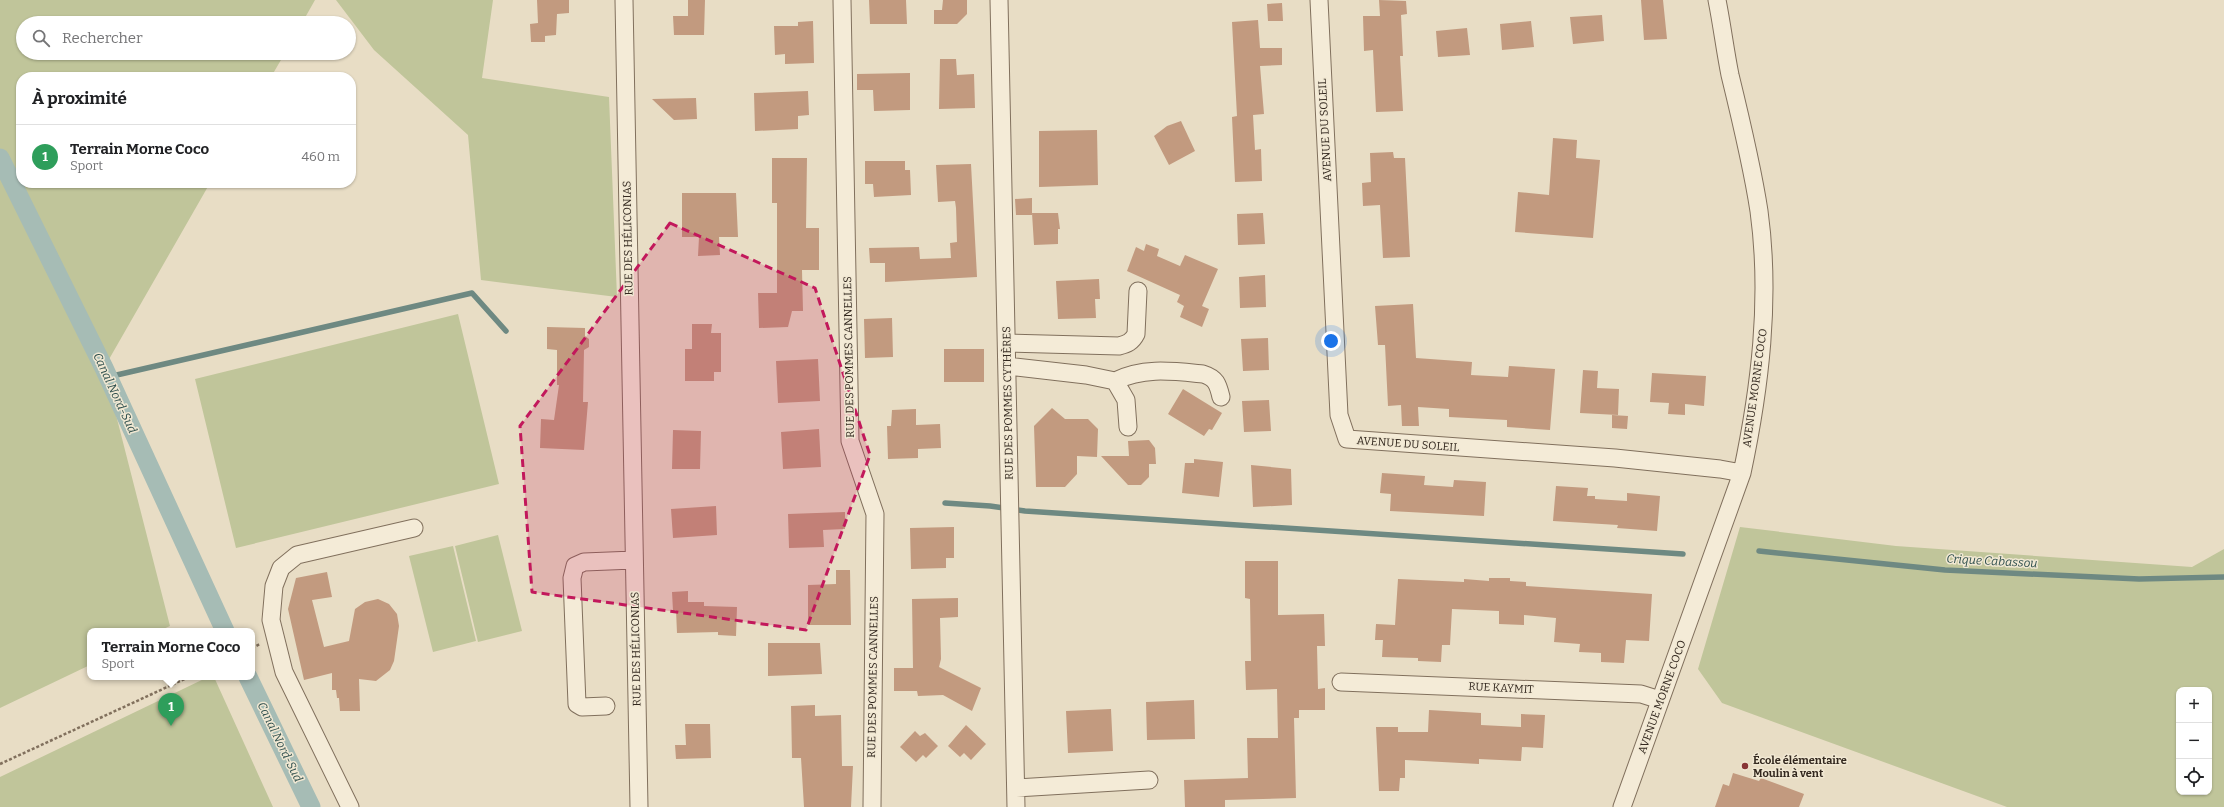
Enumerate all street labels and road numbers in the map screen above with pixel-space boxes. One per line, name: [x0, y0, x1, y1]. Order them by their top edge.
street label: AVENUE DU SOLEIL: [1316, 78, 1334, 182]
street label: RUE DES HÉLICONIAS: [620, 181, 635, 295]
street label: RUE DES POMMES CANNELLES: [841, 276, 857, 438]
street label: RUE DES POMMES CYTHÈRES: [999, 326, 1016, 480]
street label: AVENUE MORNE COCO: [1740, 328, 1770, 448]
street label: AVENUE DU SOLEIL: [1356, 434, 1460, 454]
street label: RUE DES HÉLICONIAS: [628, 592, 643, 706]
street label: RUE DES POMMES CANNELLES: [865, 596, 881, 758]
street label: AVENUE MORNE COCO: [1635, 638, 1689, 756]
street label: RUE KAYMIT: [1468, 680, 1535, 696]

